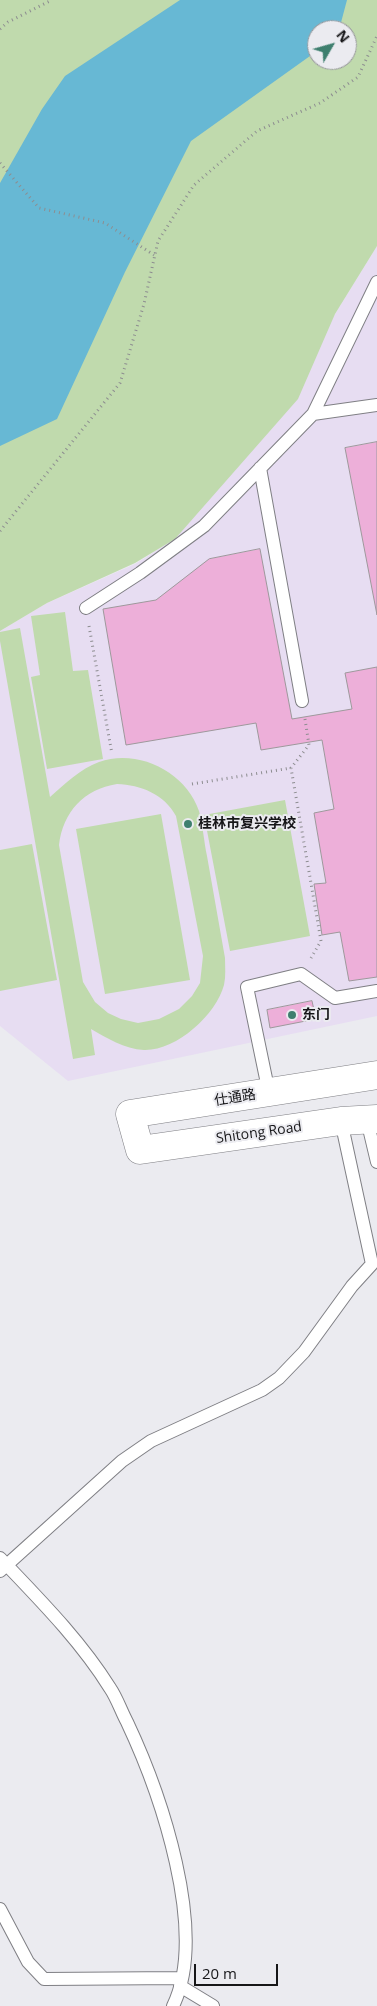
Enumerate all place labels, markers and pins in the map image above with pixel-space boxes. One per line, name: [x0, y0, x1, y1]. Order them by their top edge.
place label: 桂林市复兴学校: [198, 816, 296, 832]
marker: 桂林市复兴学校: [182, 818, 194, 830]
place label: 东门: [302, 1007, 330, 1023]
marker: 东门: [286, 1009, 298, 1021]

